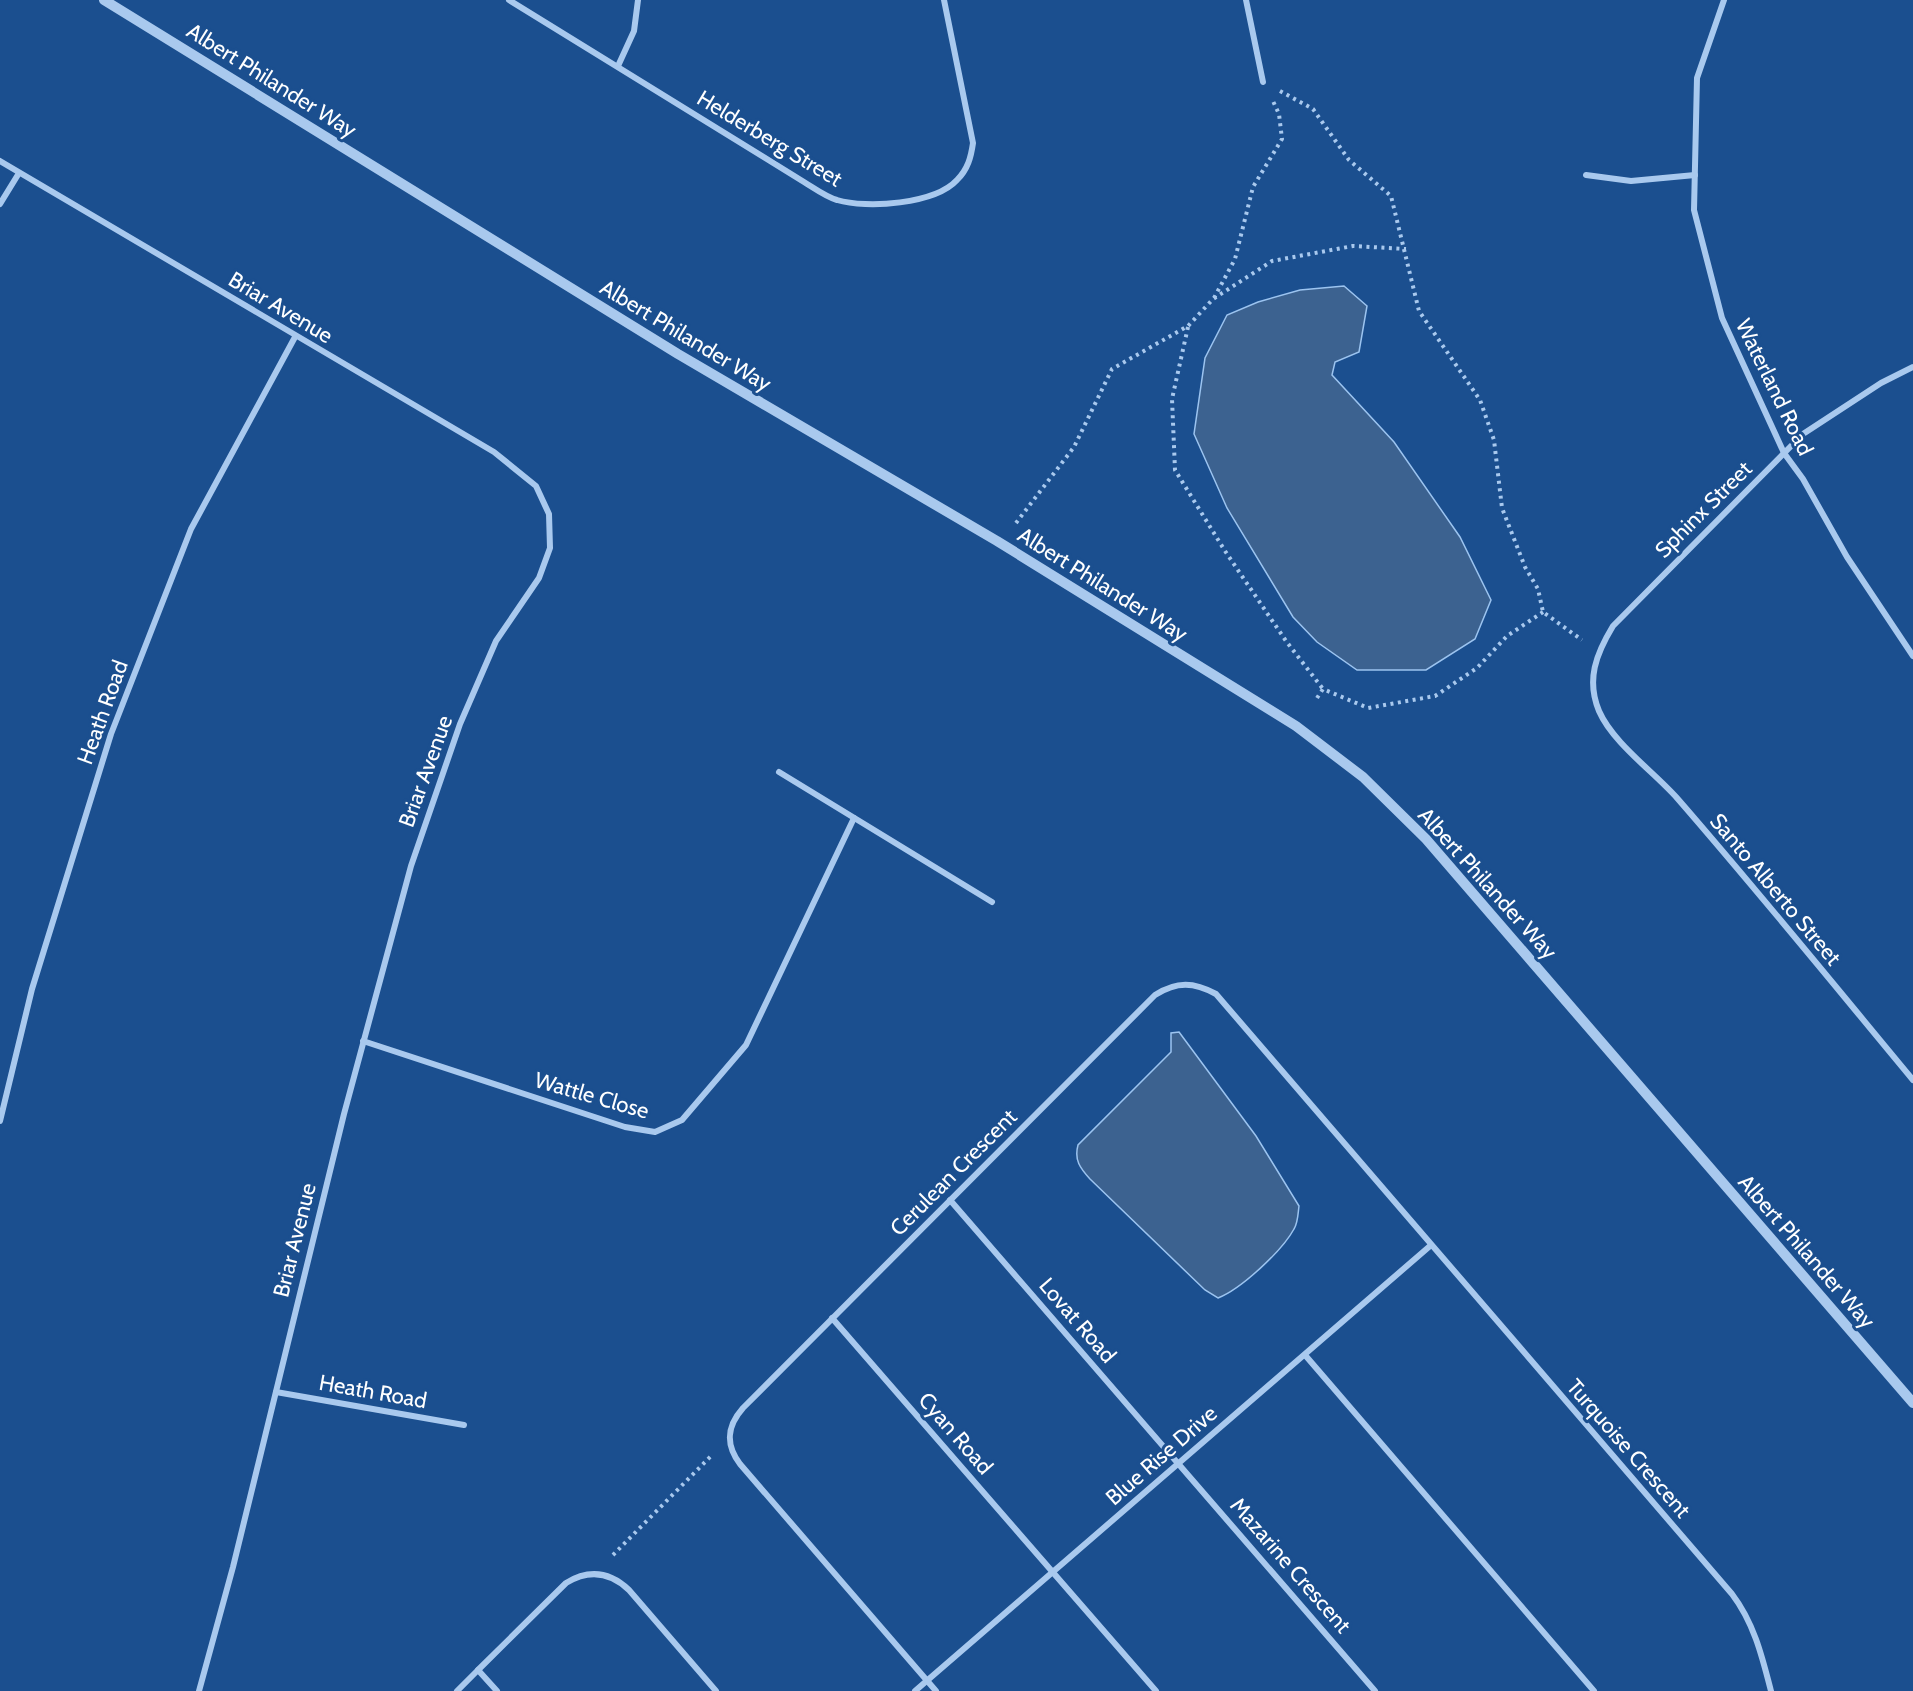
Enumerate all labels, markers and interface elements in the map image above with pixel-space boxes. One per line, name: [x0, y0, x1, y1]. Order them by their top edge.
street label: Albert Philander Way: [182, 17, 362, 144]
street label: Helderberg Street: [692, 84, 848, 193]
street label: Briar Avenue: [224, 266, 338, 349]
street label: Albert Philander Way: [595, 274, 776, 397]
street label: Waterland Road: [1730, 314, 1819, 460]
street label: Sphinx Street: [1649, 455, 1758, 563]
street label: Albert Philander Way: [1013, 521, 1193, 648]
street label: Heath Road: [71, 656, 134, 768]
street label: Briar Avenue: [393, 712, 458, 831]
street label: Albert Philander Way: [1412, 802, 1563, 965]
street label: Santo Alberto Street: [1704, 808, 1847, 971]
street label: Wattle Close: [532, 1066, 652, 1125]
street label: Cerulean Crescent: [884, 1103, 1023, 1241]
street label: Albert Philander Way: [1732, 1169, 1881, 1334]
street label: Briar Avenue: [267, 1180, 322, 1300]
street label: Lovat Road: [1033, 1272, 1122, 1368]
street label: Heath Road: [317, 1369, 429, 1414]
street label: Turquoise Crescent: [1561, 1373, 1697, 1524]
street label: Cyan Road: [913, 1387, 999, 1480]
street label: Blue Rise Drive: [1100, 1400, 1222, 1511]
street label: Mazarine Crescent: [1225, 1492, 1357, 1639]

